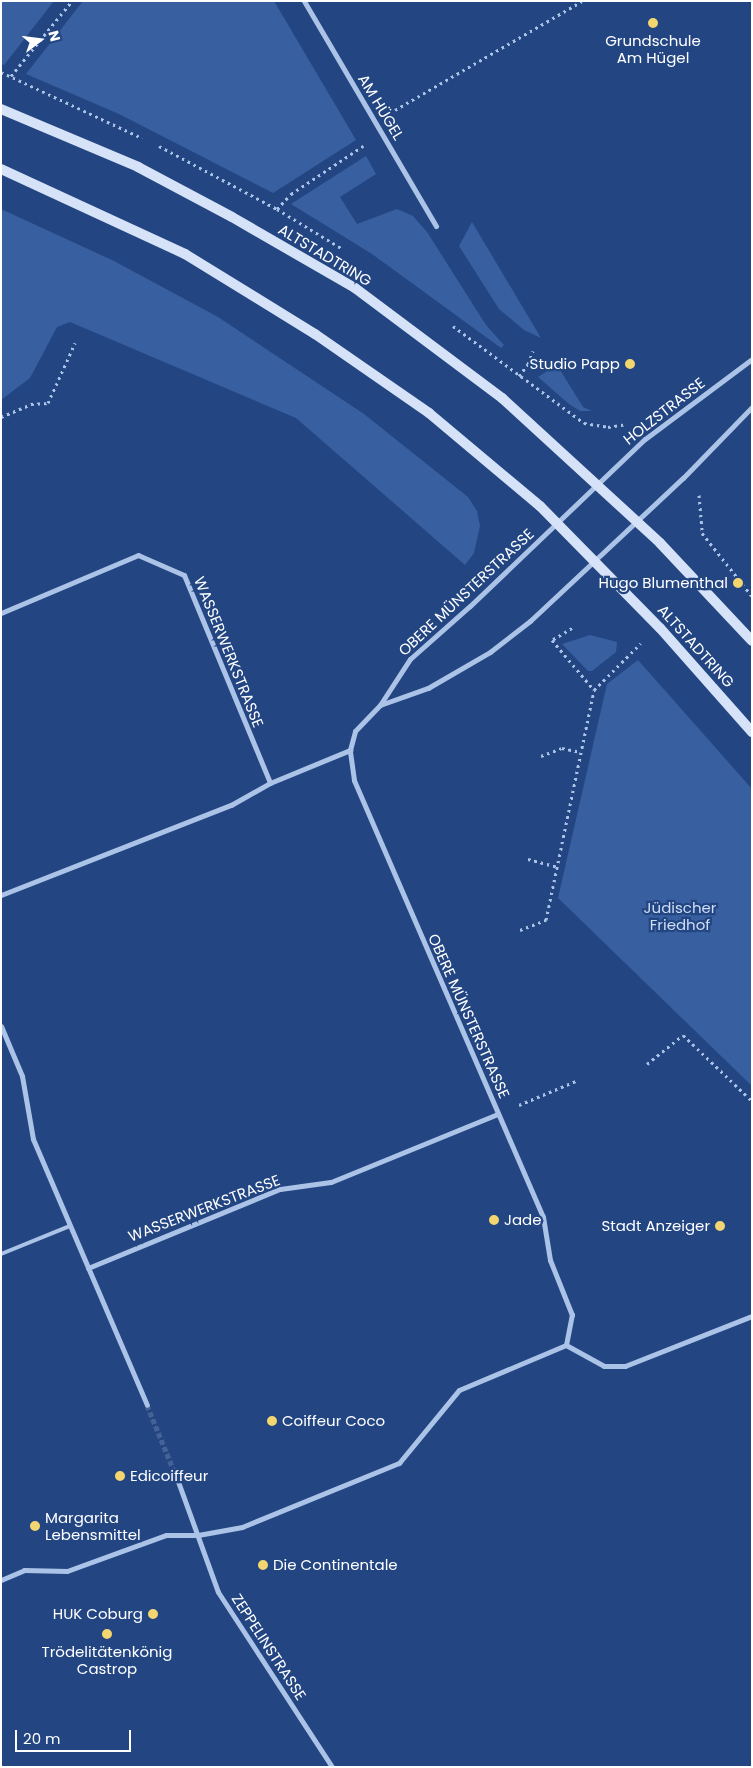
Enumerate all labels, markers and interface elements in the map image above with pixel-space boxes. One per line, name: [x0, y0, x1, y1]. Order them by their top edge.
north arrow: [15, 15, 65, 65]
marker: Grundschule Am Hügel: [647, 17, 659, 29]
text: N: [43, 28, 66, 44]
place label: Grundschule Am Hügel: [605, 31, 701, 66]
street label: AM HÜGEL: [354, 71, 408, 143]
street label: ALTSTADTRING: [275, 220, 375, 290]
place label: Studio Papp: [530, 355, 620, 373]
marker: Studio Papp: [624, 358, 636, 370]
street label: HOLZSTRASSE: [620, 374, 708, 448]
street label: OBERE MÜNSTERSTRASSE: [395, 525, 537, 659]
street label: WASSERWERKSTRASSE: [190, 574, 268, 730]
place label: Hugo Blumenthal: [599, 574, 728, 592]
marker: Hugo Blumenthal: [732, 577, 744, 589]
street label: ALTSTADTRING: [654, 601, 738, 691]
park label: Jüdischer Friedhof: [644, 898, 716, 933]
street label: OBERE MÜNSTERSTRASSE: [425, 931, 513, 1101]
street label: WASSERWERKSTRASSE: [126, 1171, 282, 1245]
place label: Jade: [504, 1211, 542, 1229]
marker: Jade: [488, 1214, 500, 1226]
place label: Stadt Anzeiger: [601, 1217, 710, 1235]
marker: Stadt Anzeiger: [714, 1220, 726, 1232]
place label: Coiffeur Coco: [282, 1412, 385, 1430]
marker: Coiffeur Coco: [266, 1415, 278, 1427]
place label: Edicoiffeur: [130, 1467, 208, 1485]
marker: Edicoiffeur: [114, 1470, 126, 1482]
place label: Margarita Lebensmittel: [45, 1508, 141, 1543]
marker: Margarita Lebensmittel: [29, 1520, 41, 1532]
place label: Die Continentale: [273, 1556, 398, 1574]
marker: Die Continentale: [257, 1559, 269, 1571]
street label: ZEPPELINSTRASSE: [228, 1591, 310, 1703]
place label: HUK Coburg: [53, 1605, 143, 1623]
marker: HUK Coburg: [147, 1608, 159, 1620]
marker: Trödelitätenkönig Castrop: [101, 1628, 113, 1640]
place label: Trödelitätenkönig Castrop: [42, 1642, 172, 1677]
scale bar: [18, 1720, 134, 1752]
text: 20 m: [23, 1728, 61, 1749]

